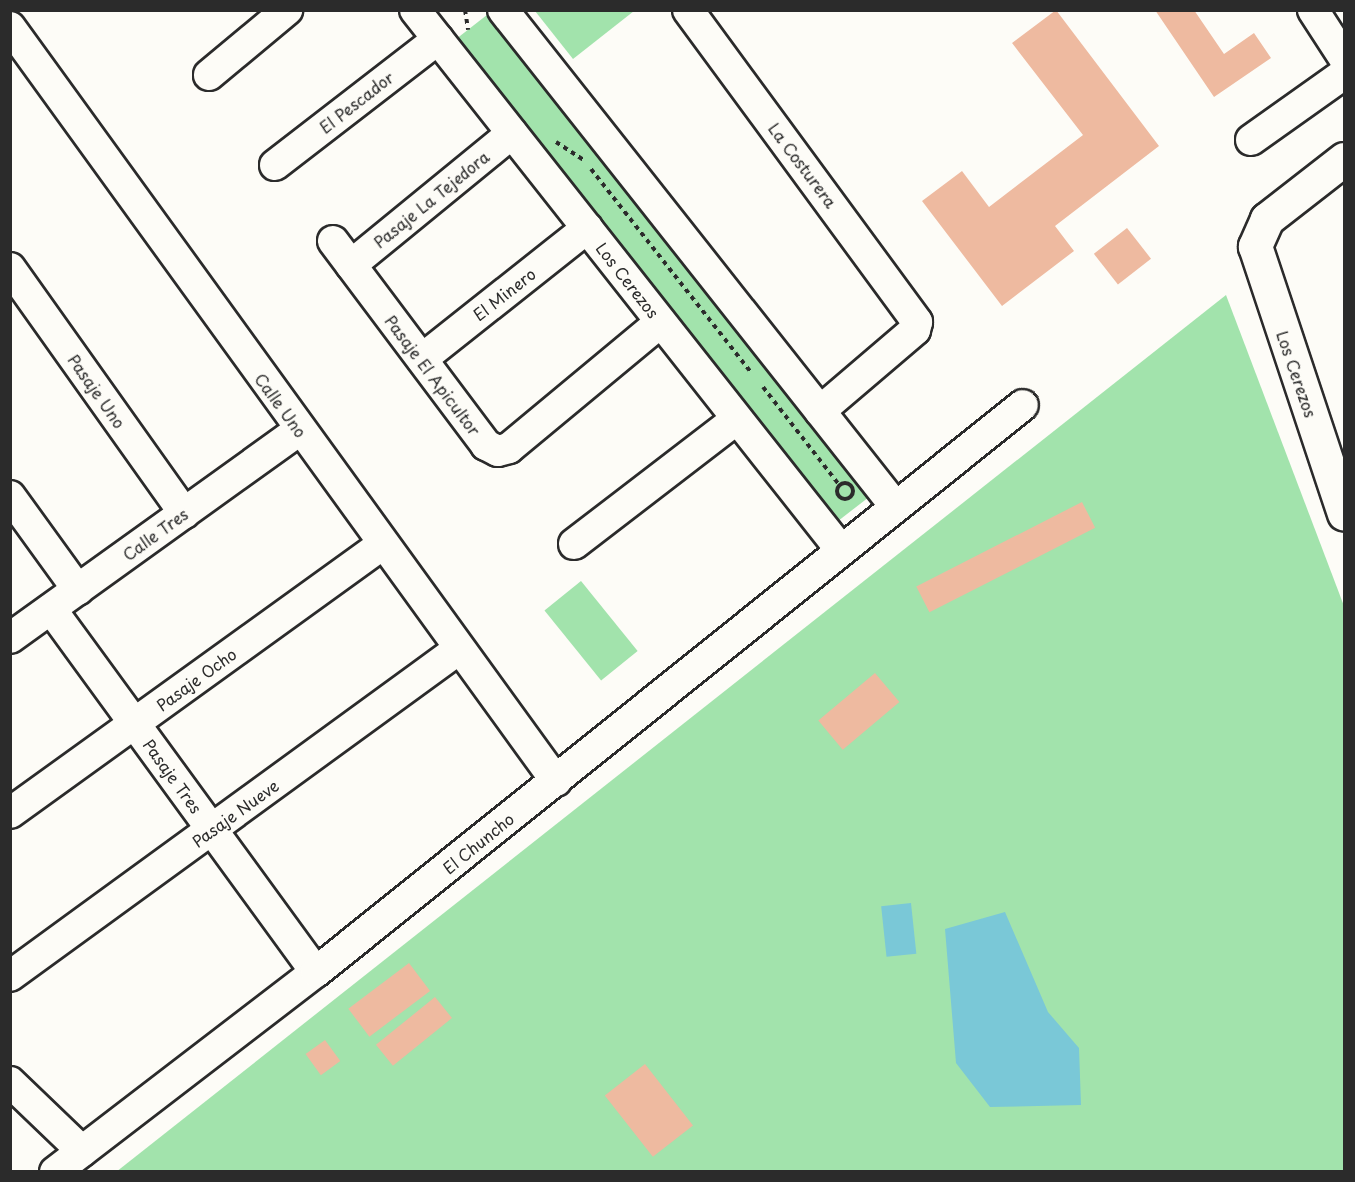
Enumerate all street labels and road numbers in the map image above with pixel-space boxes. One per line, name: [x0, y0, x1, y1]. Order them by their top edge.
street label: El Pescador: [315, 67, 397, 137]
street label: La Costurera: [765, 119, 841, 211]
street label: Pasaje La Tejedora: [369, 146, 493, 252]
street label: Los Cerezos: [593, 238, 663, 322]
street label: El Minero: [469, 264, 539, 324]
street label: Pasaje El Apicultor: [381, 311, 485, 439]
street label: Los Cerezos: [1273, 328, 1321, 420]
street label: Pasaje Uno: [65, 350, 129, 432]
street label: Calle Uno: [251, 369, 311, 441]
street label: Calle Tres: [118, 504, 192, 564]
street label: Pasaje Ocho: [152, 644, 240, 714]
street label: Pasaje Tres: [140, 735, 206, 817]
street label: Pasaje Nueve: [188, 775, 282, 851]
street label: El Chuncho: [438, 808, 518, 878]

